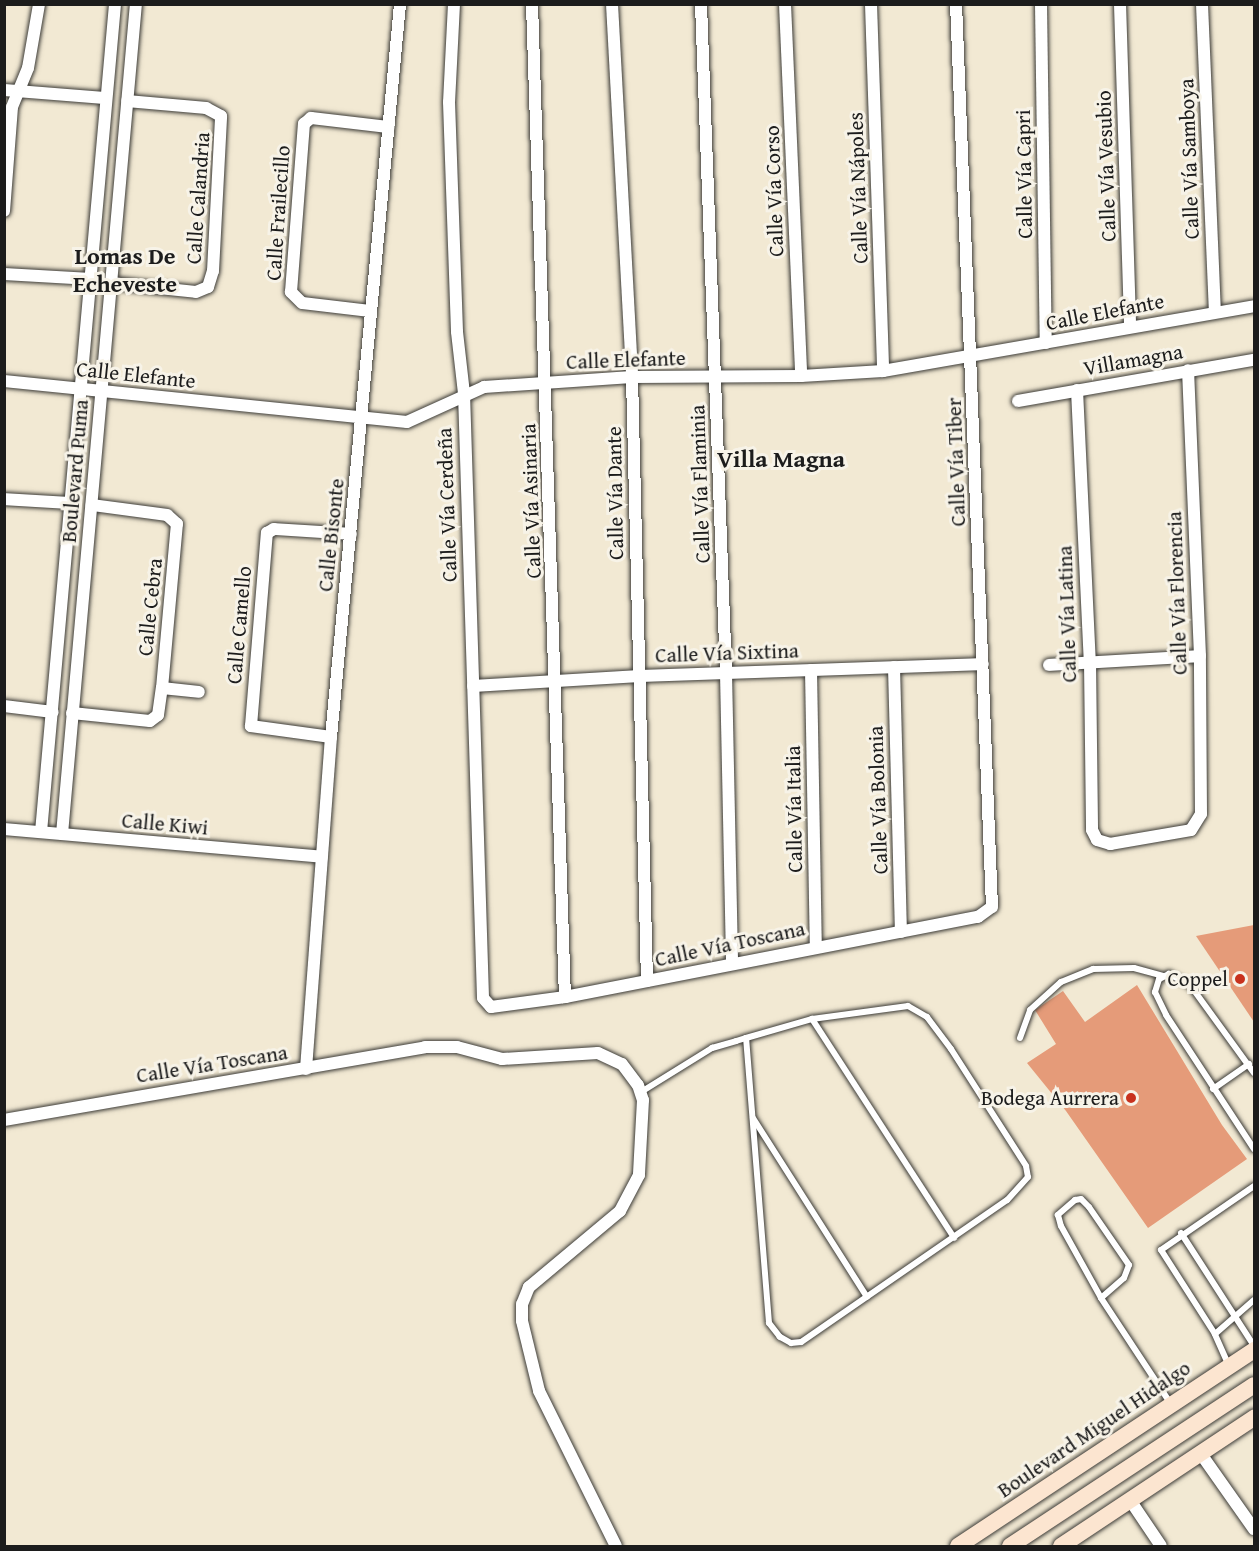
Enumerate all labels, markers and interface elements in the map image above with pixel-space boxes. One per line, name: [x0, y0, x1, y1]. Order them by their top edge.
street label: Calle Vía Samboya: [1174, 78, 1204, 240]
street label: Calle Vía Vesubio: [1091, 90, 1121, 242]
street label: Calle Vía Capri: [1010, 109, 1038, 239]
street label: Calle Vía Nápoles: [843, 112, 873, 264]
street label: Calle Vía Corso: [759, 125, 789, 257]
street label: Calle Calandria: [181, 131, 215, 265]
street label: Calle Frailecillo: [261, 144, 295, 282]
district label: Lomas De Echeveste: [73, 242, 177, 298]
street label: Calle Elefante: [1044, 288, 1166, 336]
street label: Villamagna: [1081, 339, 1185, 381]
street label: Calle Elefante: [566, 345, 686, 375]
street label: Calle Elefante: [75, 356, 197, 394]
street label: Calle Vía Tiber: [941, 397, 971, 527]
street label: Boulevard Puma: [56, 398, 94, 544]
street label: Calle Vía Flaminia: [685, 404, 715, 564]
street label: Calle Vía Asinaria: [516, 423, 546, 579]
street label: Calle Vía Dante: [601, 426, 629, 560]
street label: Calle Vía Cerdeña: [432, 427, 462, 583]
district label: Villa Magna: [717, 445, 845, 473]
street label: Calle Bisonte: [313, 477, 349, 593]
street label: Calle Vía Florencia: [1162, 511, 1192, 675]
street label: Calle Vía Latina: [1052, 545, 1082, 683]
street label: Calle Cebra: [132, 557, 168, 657]
street label: Calle Camello: [221, 565, 257, 685]
street label: Calle Vía Sixtina: [655, 638, 799, 668]
street label: Calle Vía Bolonia: [863, 725, 893, 875]
street label: Calle Vía Italia: [780, 745, 808, 873]
street label: Calle Kiwi: [121, 808, 209, 840]
street label: Calle Vía Toscana: [653, 916, 807, 972]
place label: Coppel: [1167, 966, 1228, 992]
marker: Coppel: [1233, 972, 1247, 986]
street label: Calle Vía Toscana: [135, 1040, 289, 1088]
place label: Bodega Aurrera: [981, 1085, 1119, 1111]
marker: Bodega Aurrera: [1124, 1091, 1138, 1105]
street label: Boulevard Miguel Hidalgo: [993, 1355, 1195, 1503]

